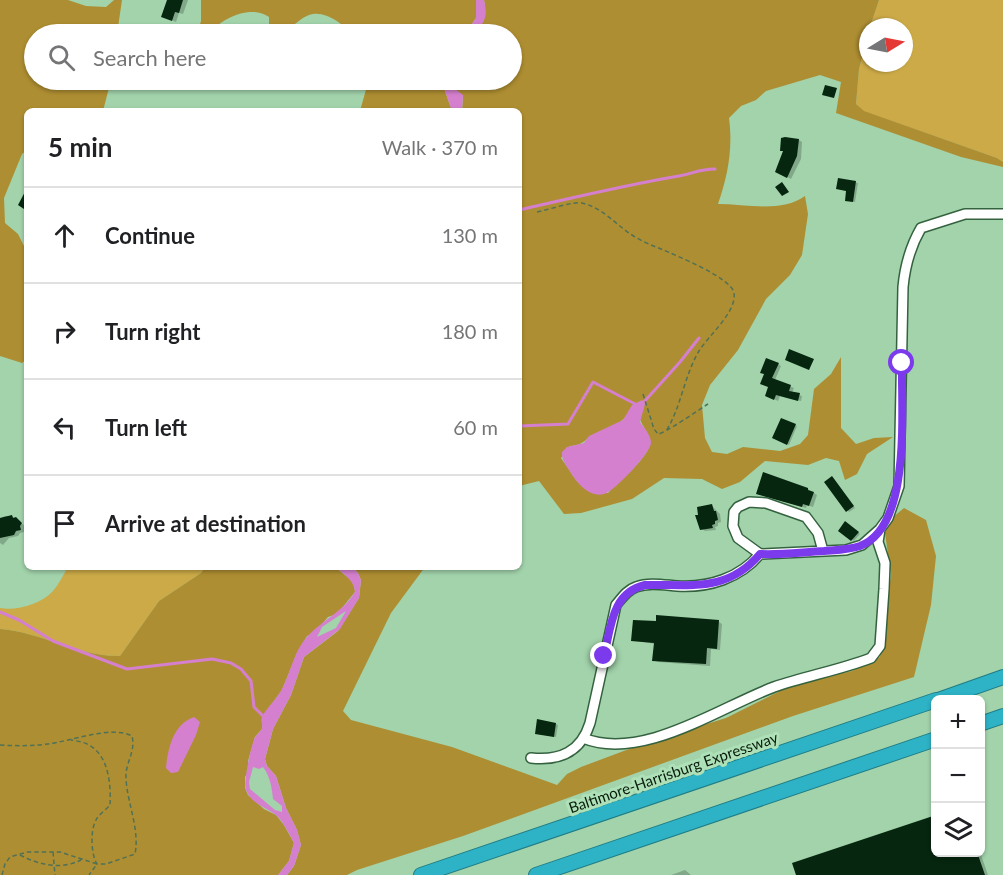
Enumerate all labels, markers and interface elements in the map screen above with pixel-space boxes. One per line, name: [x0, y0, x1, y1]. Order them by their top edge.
north arrow: [859, 18, 913, 72]
search box: [24, 24, 522, 90]
icon: search: [45, 41, 78, 74]
text: Search here: [93, 44, 206, 71]
text: 5 min: [48, 131, 112, 163]
text: Walk · 370 m: [382, 135, 498, 159]
icon: ahead: [48, 219, 81, 252]
text: Continue: [105, 222, 195, 249]
text: 130 m: [442, 223, 498, 247]
icon: right: [48, 315, 81, 348]
text: Turn right: [105, 318, 200, 345]
text: 180 m: [442, 319, 498, 343]
route start: [888, 349, 914, 375]
icon: left: [48, 411, 81, 444]
text: Turn left: [105, 414, 187, 441]
text: 60 m: [453, 415, 498, 439]
icon: arrive: [48, 507, 81, 540]
text: Arrive at destination: [105, 510, 306, 537]
route end: [590, 642, 616, 668]
map controls: [931, 695, 985, 857]
button: +: [931, 695, 985, 749]
street label: Baltimore-Harrisburg Expressway: [566, 728, 780, 816]
button: −: [931, 749, 985, 803]
button: layers: [931, 803, 985, 857]

